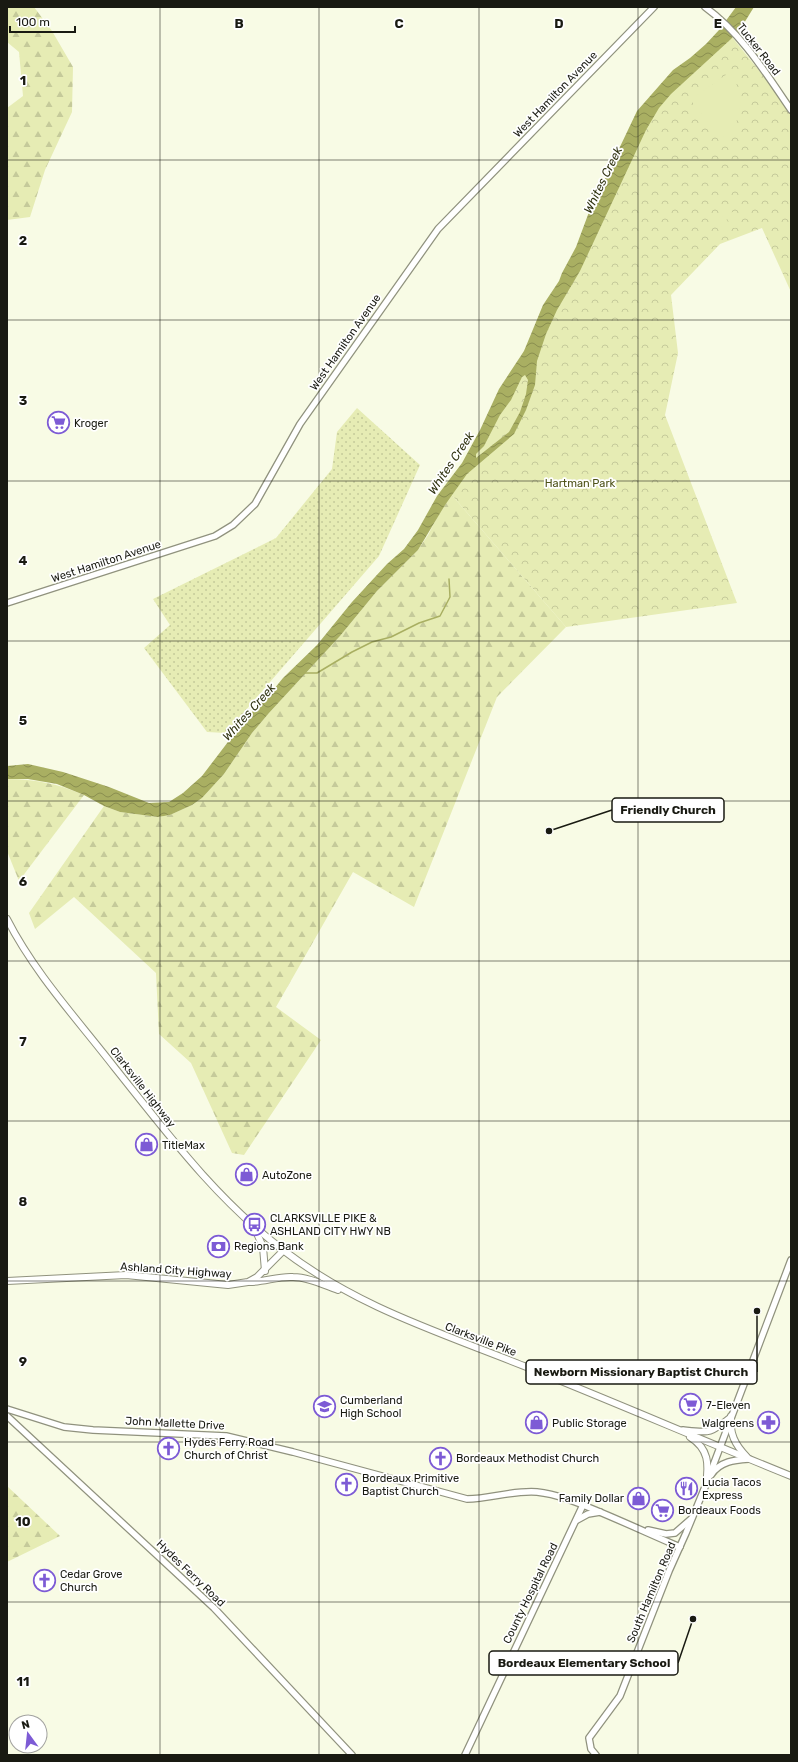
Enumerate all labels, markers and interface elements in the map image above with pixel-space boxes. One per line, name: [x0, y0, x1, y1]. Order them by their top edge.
scale bar: [10, 8, 75, 34]
text: 100 m: [16, 15, 50, 29]
text: B: [234, 16, 244, 31]
text: C: [394, 16, 404, 31]
text: D: [554, 16, 564, 31]
text: E: [714, 16, 722, 31]
street label: Tucker Road: [734, 21, 783, 78]
street label: West Hamilton Avenue: [511, 49, 600, 140]
text: 1: [20, 73, 26, 88]
water label: Whites Creek: [581, 144, 625, 216]
text: 2: [19, 233, 27, 248]
street label: West Hamilton Avenue: [307, 292, 384, 393]
text: 3: [19, 393, 28, 408]
supermarket icon: Kroger: [45, 410, 71, 436]
place label: Kroger: [74, 417, 109, 430]
water label: Whites Creek: [425, 428, 477, 497]
park label: Hartman Park: [545, 477, 616, 490]
street label: West Hamilton Avenue: [50, 538, 163, 585]
text: 4: [19, 553, 28, 568]
water label: Whites Creek: [220, 680, 279, 744]
text: 5: [19, 713, 27, 728]
callout: Friendly Church: [612, 798, 724, 822]
text: Friendly Church: [620, 803, 716, 817]
text: 6: [19, 874, 28, 889]
text: 7: [19, 1034, 27, 1049]
street label: Clarksville Highway: [107, 1044, 178, 1130]
shop icon: TitleMax: [134, 1132, 160, 1158]
place label: TitleMax: [162, 1139, 205, 1152]
shop icon: AutoZone: [233, 1162, 259, 1188]
place label: AutoZone: [262, 1169, 312, 1182]
text: 8: [19, 1194, 28, 1209]
bus stop icon: CLARKSVILLE PIKE & ASHLAND CITY HWY NB: [241, 1211, 267, 1237]
place label: CLARKSVILLE PIKE & ASHLAND CITY HWY NB: [270, 1212, 391, 1238]
bank icon: Regions Bank: [206, 1233, 232, 1259]
place label: Regions Bank: [234, 1240, 304, 1253]
street label: Ashland City Highway: [120, 1260, 232, 1281]
street label: Clarksville Pike: [443, 1320, 518, 1359]
text: 9: [19, 1354, 27, 1369]
callout: Newborn Missionary Baptist Church: [526, 1360, 757, 1384]
text: Newborn Missionary Baptist Church: [534, 1365, 748, 1379]
supermarket icon: 7-Eleven: [678, 1392, 704, 1418]
school or university icon: Cumberland High School: [312, 1393, 338, 1419]
place label: Cumberland High School: [340, 1394, 403, 1420]
place label: 7-Eleven: [706, 1399, 751, 1412]
shop icon: Public Storage: [524, 1410, 550, 1436]
pharmacy icon: Walgreens: [756, 1410, 782, 1436]
street label: John Mallette Drive: [125, 1414, 225, 1433]
place label: Public Storage: [552, 1417, 627, 1430]
place label: Walgreens: [701, 1417, 754, 1430]
church icon: Hydes Ferry Road Church of Christ: [155, 1435, 181, 1461]
place label: Hydes Ferry Road Church of Christ: [184, 1436, 274, 1462]
church icon: Bordeaux Methodist Church: [428, 1445, 454, 1471]
place label: Bordeaux Methodist Church: [456, 1452, 599, 1465]
church icon: Bordeaux Primitive Baptist Church: [333, 1471, 359, 1497]
place label: Bordeaux Primitive Baptist Church: [362, 1472, 459, 1498]
restaurant icon: Lucia Tacos Express: [673, 1475, 699, 1501]
place label: Lucia Tacos Express: [702, 1476, 762, 1502]
shop icon: Family Dollar: [626, 1485, 652, 1511]
place label: Family Dollar: [559, 1492, 625, 1505]
supermarket icon: Bordeaux Foods: [649, 1497, 675, 1523]
place label: Bordeaux Foods: [678, 1504, 761, 1517]
text: 10: [15, 1514, 31, 1529]
street label: Hydes Ferry Road: [154, 1537, 228, 1609]
street label: South Hamilton Road: [624, 1540, 679, 1645]
street label: County Hospital Road: [500, 1541, 560, 1646]
church icon: Cedar Grove Church: [31, 1567, 57, 1593]
place label: Cedar Grove Church: [60, 1568, 122, 1594]
callout: Bordeaux Elementary School: [489, 1651, 678, 1675]
text: Bordeaux Elementary School: [498, 1656, 670, 1670]
text: 11: [17, 1674, 29, 1689]
north arrow: [8, 1714, 48, 1754]
text: N: [20, 1717, 31, 1732]

